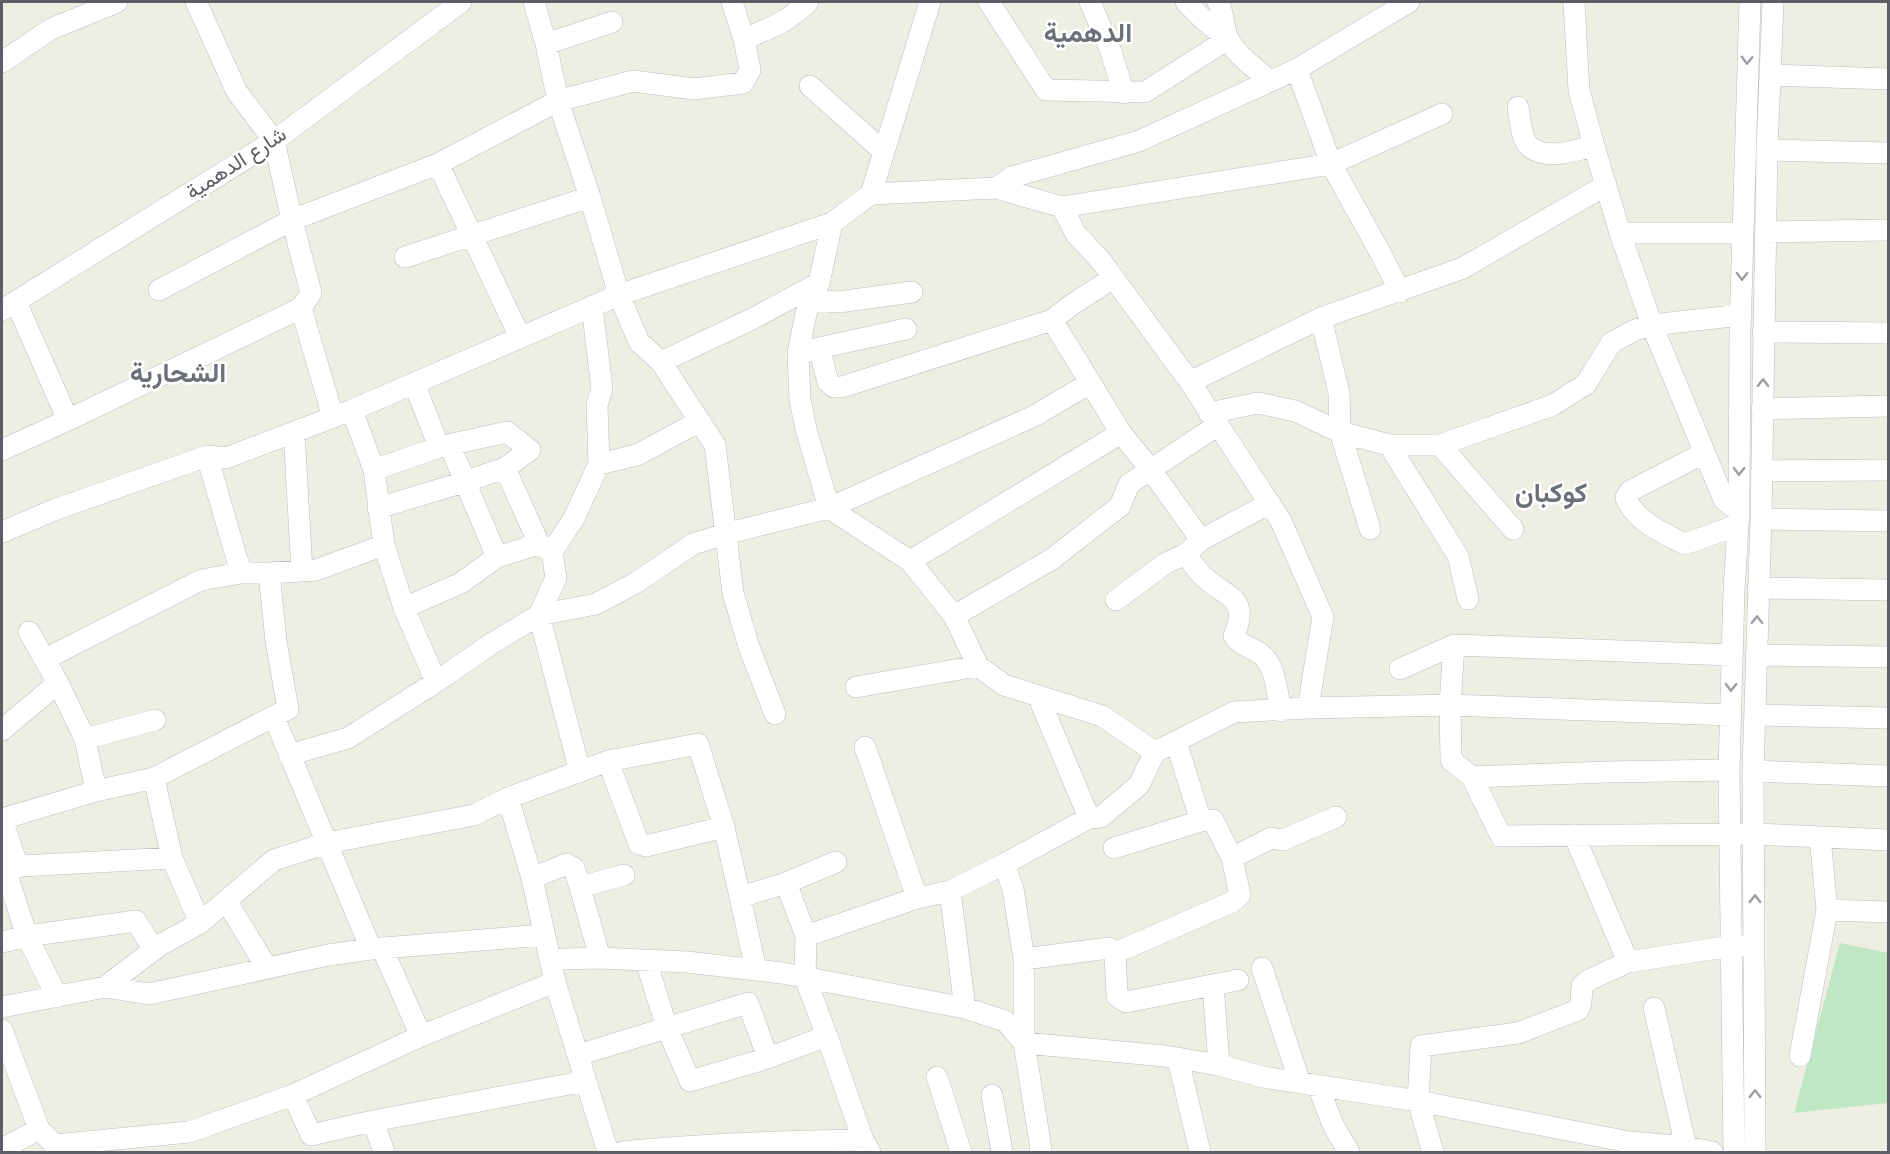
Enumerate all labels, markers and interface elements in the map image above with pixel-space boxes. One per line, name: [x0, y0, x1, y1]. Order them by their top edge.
district label: الدهمية: [1044, 17, 1132, 49]
one-way arrow: [1741, 55, 1754, 64]
street label: شارع الدهمية: [181, 122, 292, 206]
one-way arrow: [1736, 271, 1748, 280]
district label: الشحارية: [130, 357, 226, 390]
one-way arrow: [1757, 379, 1769, 388]
one-way arrow: [1733, 466, 1745, 475]
district label: كوكبان: [1515, 477, 1587, 510]
one-way arrow: [1751, 616, 1763, 625]
one-way arrow: [1725, 682, 1738, 691]
one-way arrow: [1749, 895, 1761, 904]
one-way arrow: [1749, 1090, 1761, 1099]

